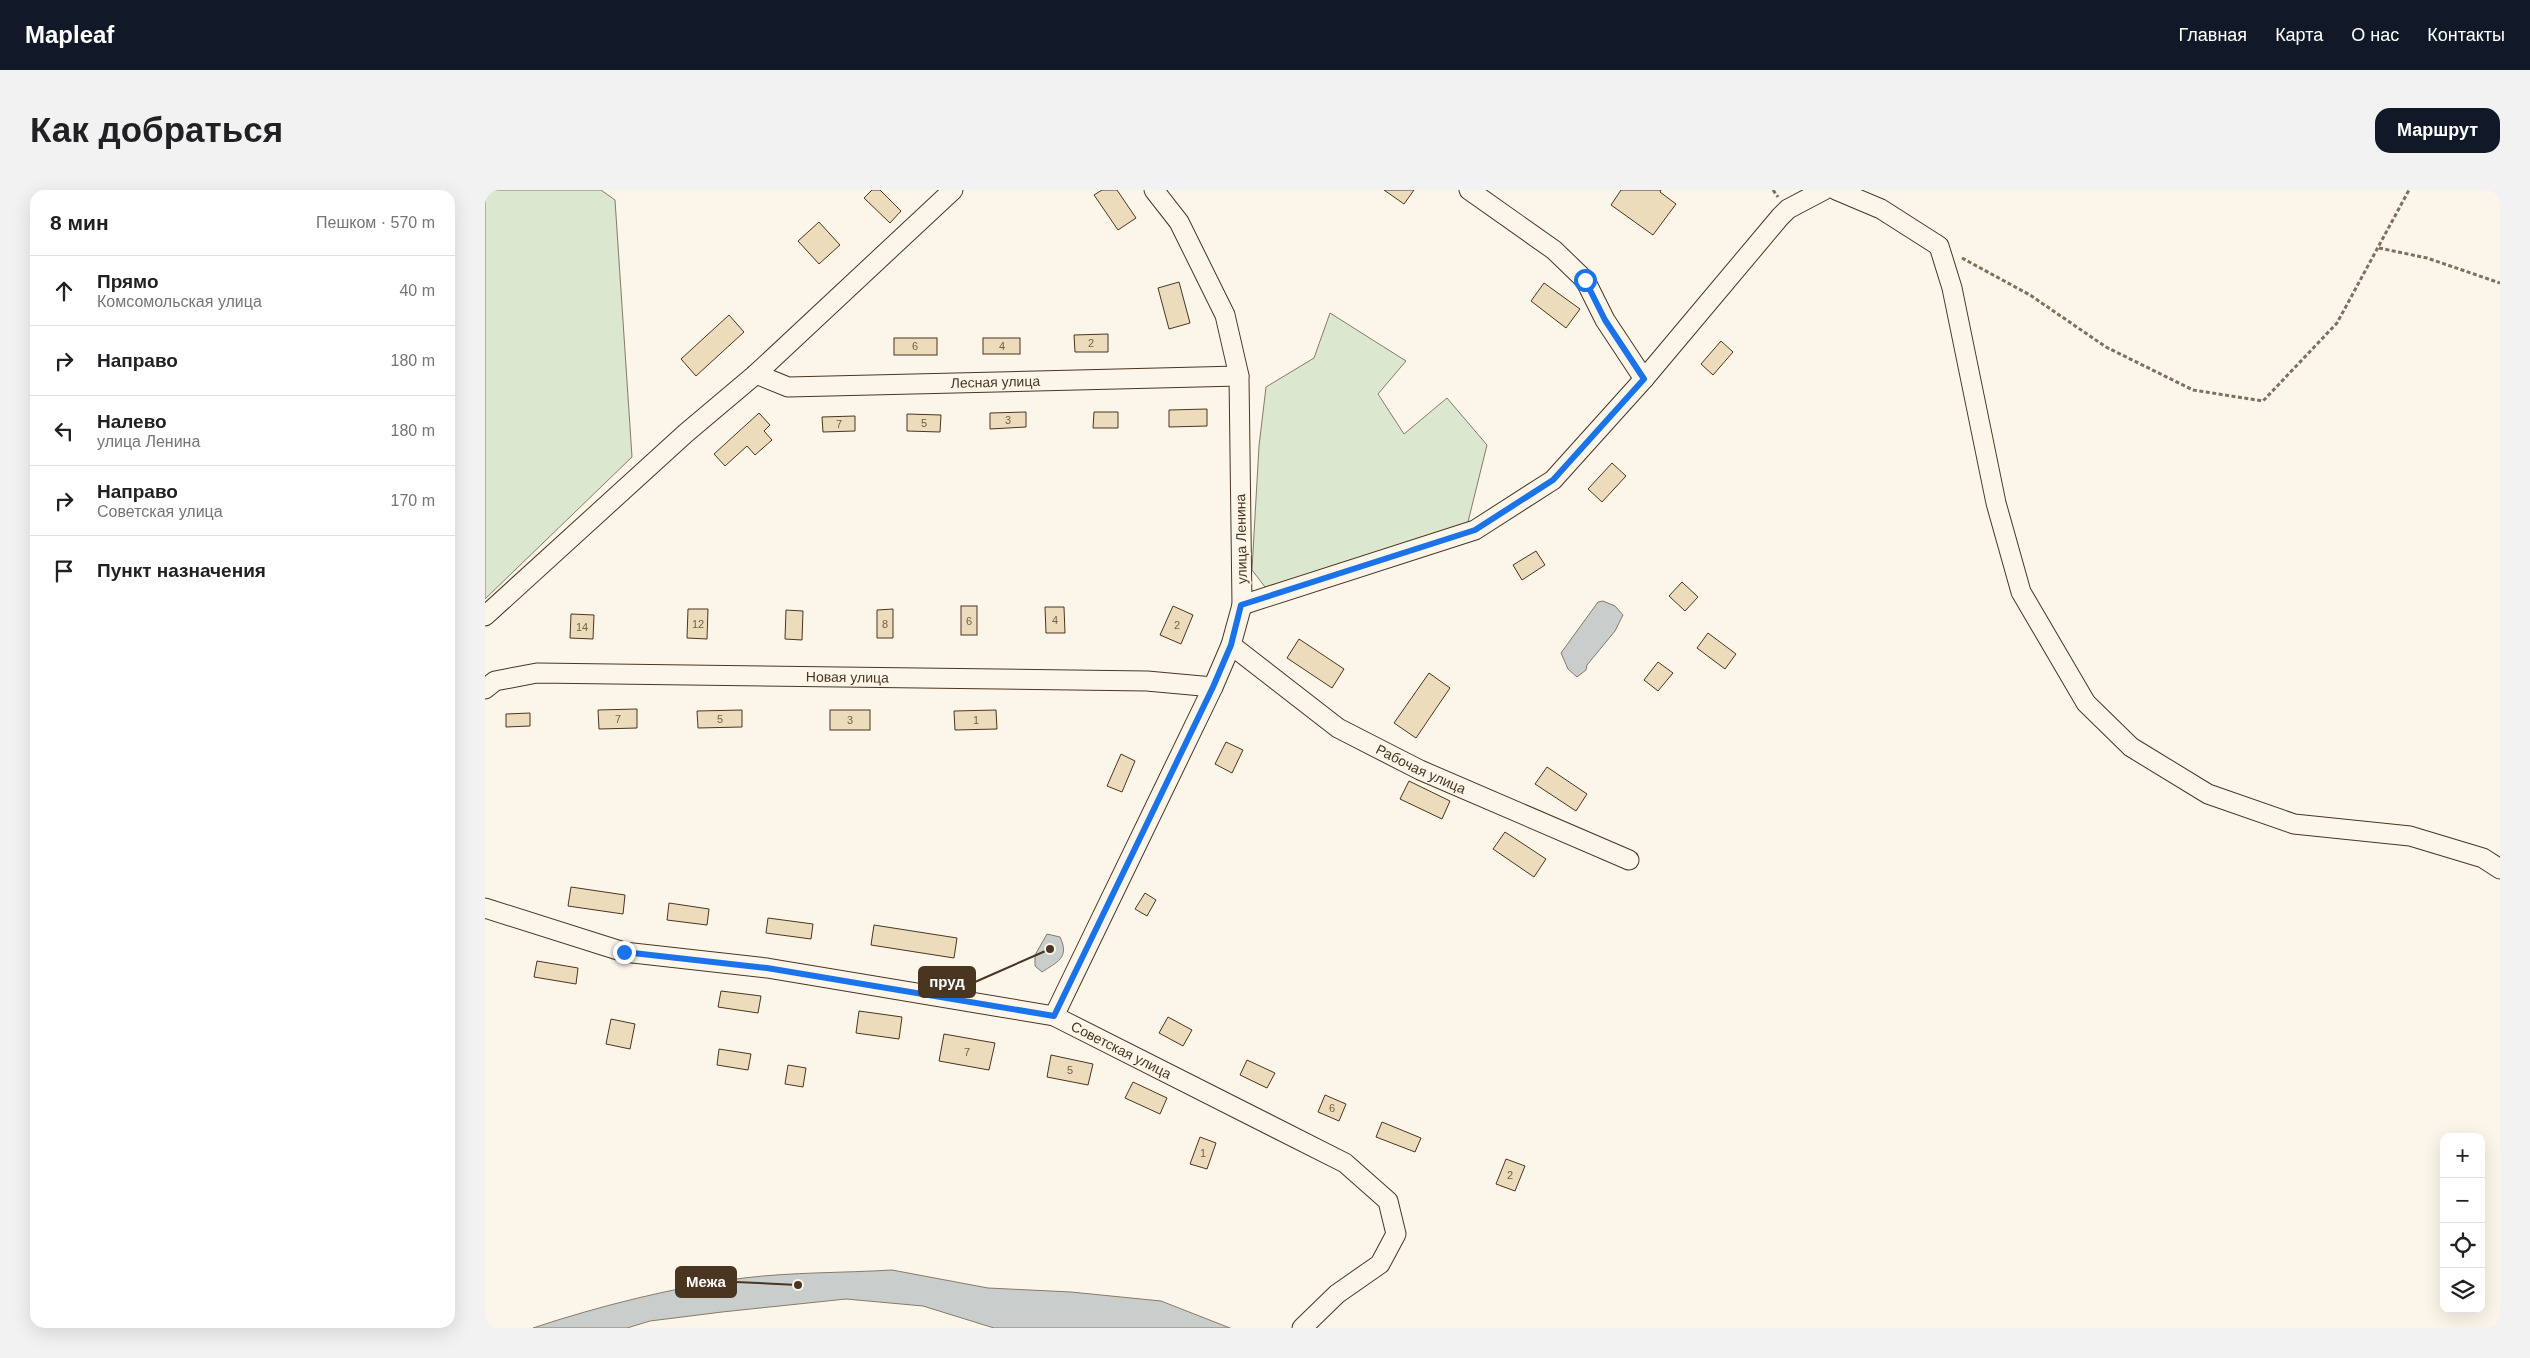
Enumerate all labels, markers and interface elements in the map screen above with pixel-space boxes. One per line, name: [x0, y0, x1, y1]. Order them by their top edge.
text: Mapleaf: [25, 21, 114, 48]
text: Главная: [2179, 25, 2247, 45]
text: Карта: [2275, 25, 2323, 45]
text: О нас: [2351, 25, 2399, 45]
text: Контакты: [2427, 25, 2505, 45]
button: Маршрут: [2375, 108, 2500, 153]
text: Как добраться: [30, 110, 283, 149]
text: 8 мин: [50, 211, 109, 234]
text: Пешком · 570 m: [316, 214, 435, 231]
route start: [1574, 269, 1597, 292]
text: Прямо: [97, 271, 159, 292]
icon: ahead: [50, 277, 78, 305]
text: 40 m: [399, 282, 435, 299]
text: Комсомольская улица: [97, 293, 262, 310]
house number: 2: [1088, 337, 1094, 349]
house number: 6: [912, 340, 918, 352]
house number: 4: [999, 340, 1005, 352]
icon: right: [50, 347, 78, 375]
text: Направо: [97, 350, 178, 371]
text: 180 m: [391, 352, 435, 369]
street label: Лесная улица: [950, 373, 1041, 391]
text: Налево: [97, 411, 167, 432]
house number: 3: [1005, 414, 1011, 426]
icon: left: [50, 417, 78, 445]
house number: 5: [921, 417, 927, 429]
house number: 7: [836, 418, 842, 430]
text: 180 m: [391, 422, 435, 439]
text: улица Ленина: [97, 433, 200, 450]
text: Направо: [97, 481, 178, 502]
icon: right: [50, 487, 78, 515]
text: 170 m: [391, 492, 435, 509]
street label: улица Ленина: [1232, 493, 1250, 584]
text: Советская улица: [97, 503, 223, 520]
icon: arrive: [50, 557, 78, 585]
text: Пункт назначения: [97, 560, 266, 581]
house number: 4: [1052, 614, 1058, 626]
house number: 6: [966, 615, 972, 627]
house number: 12: [692, 618, 704, 630]
house number: 8: [882, 618, 888, 630]
house number: 2: [1174, 619, 1180, 631]
house number: 14: [576, 621, 588, 633]
street label: Новая улица: [806, 669, 889, 686]
house number: 7: [615, 713, 621, 725]
house number: 5: [717, 713, 723, 725]
house number: 3: [847, 714, 853, 726]
house number: 1: [973, 714, 979, 726]
street label: Рабочая улица: [1373, 741, 1468, 797]
route end: [613, 941, 636, 964]
callout: пруд: [919, 967, 975, 997]
text: пруд: [929, 973, 965, 990]
street label: Советская улица: [1069, 1018, 1174, 1082]
house number: 7: [964, 1046, 970, 1058]
house number: 5: [1067, 1064, 1073, 1076]
house number: 6: [1329, 1102, 1335, 1114]
map controls: [2440, 1133, 2485, 1313]
button: +: [2440, 1133, 2485, 1178]
house number: 1: [1200, 1147, 1206, 1159]
house number: 2: [1507, 1169, 1513, 1181]
button: −: [2440, 1178, 2485, 1223]
button: locate: [2440, 1223, 2485, 1268]
callout: Межа: [676, 1267, 736, 1297]
button: layers: [2440, 1268, 2485, 1313]
text: Межа: [686, 1273, 727, 1290]

